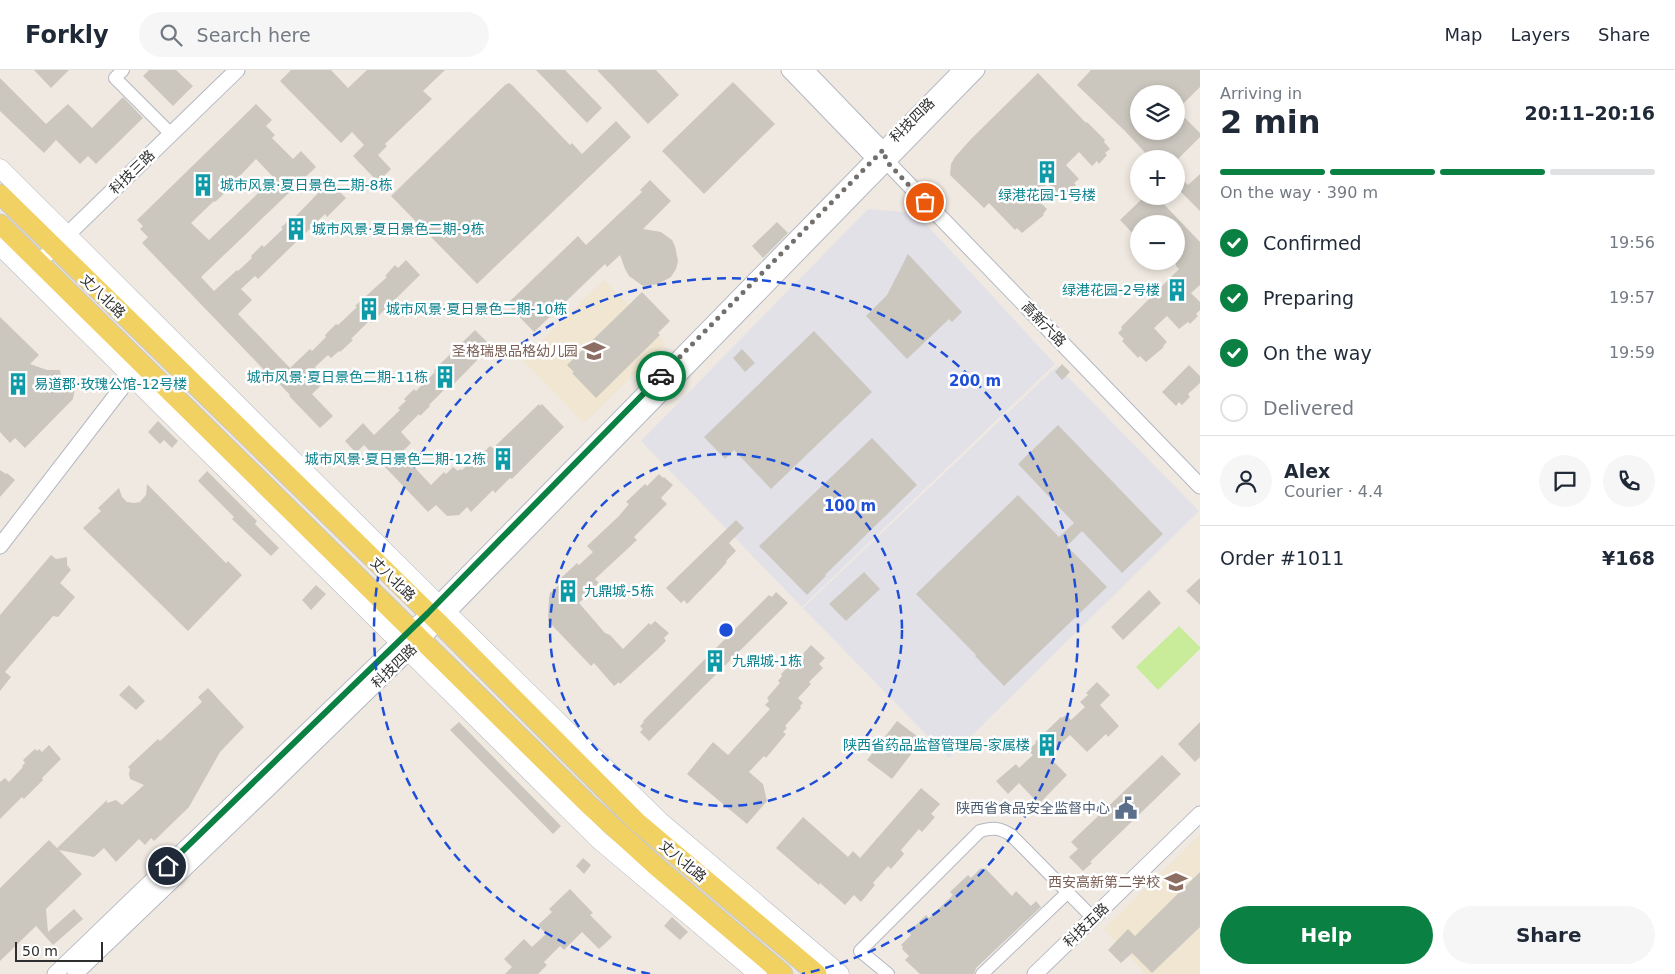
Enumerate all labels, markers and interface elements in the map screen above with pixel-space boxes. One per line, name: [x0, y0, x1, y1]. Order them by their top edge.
search box: [139, 12, 489, 57]
text: Forkly: [25, 21, 109, 49]
icon: search: [157, 21, 185, 49]
text: Search here: [197, 24, 311, 46]
text: Map: [1444, 24, 1482, 45]
text: Layers: [1510, 24, 1570, 45]
text: Share: [1598, 24, 1650, 45]
text: Arriving in: [1220, 84, 1302, 103]
map controls: [1130, 85, 1185, 270]
button: layers: [1130, 85, 1185, 140]
street label: 科技四路: [887, 95, 937, 145]
text: 20:11–20:16: [1525, 102, 1655, 124]
text: 2 min: [1220, 103, 1321, 141]
street label: 科技三路: [106, 147, 158, 197]
button: +: [1130, 150, 1185, 205]
building icon: 绿港花园-1号楼: [1034, 159, 1060, 185]
building icon: 城市风景·夏日景色二期-8栋: [190, 172, 216, 198]
place label: 城市风景·夏日景色二期-8栋: [220, 177, 392, 193]
pin: [904, 181, 946, 223]
text: On the way · 390 m: [1220, 183, 1378, 202]
place label: 绿港花园-1号楼: [998, 187, 1096, 203]
icon: bag: [911, 188, 939, 216]
button: −: [1130, 215, 1185, 270]
building icon: 城市风景·夏日景色二期-9栋: [283, 216, 309, 242]
place label: 城市风景·夏日景色二期-9栋: [312, 221, 484, 237]
icon: check: [1220, 229, 1248, 257]
text: Confirmed: [1263, 232, 1362, 254]
text: 19:56: [1609, 233, 1655, 252]
street label: 丈八北路: [77, 271, 129, 321]
building icon: 绿港花园-2号楼: [1164, 277, 1190, 303]
place label: 绿港花园-2号楼: [1062, 282, 1160, 298]
icon: check: [1220, 284, 1248, 312]
text: Preparing: [1263, 287, 1354, 309]
text: 19:57: [1609, 288, 1655, 307]
building icon: 城市风景·夏日景色二期-10栋: [356, 296, 382, 322]
street label: 高新六路: [1019, 298, 1069, 350]
place label: 城市风景·夏日景色二期-10栋: [386, 301, 567, 317]
school or university icon: 圣格瑞思品格幼儿园: [581, 338, 607, 364]
icon: check: [1220, 339, 1248, 367]
text: On the way: [1263, 342, 1372, 364]
place label: 圣格瑞思品格幼儿园: [452, 343, 578, 359]
text: 19:59: [1609, 343, 1655, 362]
courier: [636, 351, 686, 401]
icon: car: [647, 362, 675, 390]
building icon: 城市风景·夏日景色二期-11栋: [432, 364, 458, 390]
place label: 城市风景·夏日景色二期-11栋: [247, 369, 428, 385]
building icon: 易道郡·玫瑰公馆-12号楼: [5, 371, 31, 397]
text: 200 m: [949, 372, 1001, 390]
place label: 易道郡·玫瑰公馆-12号楼: [34, 376, 187, 392]
text: Delivered: [1263, 397, 1354, 419]
building icon: 城市风景·夏日景色二期-12栋: [490, 446, 516, 472]
place label: 城市风景·夏日景色二期-12栋: [305, 451, 486, 467]
button: person: [1220, 455, 1272, 507]
button: chat: [1539, 455, 1591, 507]
button: phone: [1603, 455, 1655, 507]
text: Alex: [1284, 460, 1330, 482]
text: Courier · 4.4: [1284, 482, 1383, 501]
text: 100 m: [824, 497, 876, 515]
text: Order #1011: [1220, 547, 1344, 569]
text: ¥168: [1602, 547, 1655, 569]
street label: 丈八北路: [367, 554, 419, 604]
building icon: 九鼎城-5栋: [555, 578, 581, 604]
place label: 九鼎城-5栋: [584, 583, 654, 599]
centre of rings: [717, 621, 735, 639]
street label: 科技四路: [368, 641, 420, 691]
building icon: 九鼎城-1栋: [702, 648, 728, 674]
place label: 九鼎城-1栋: [732, 653, 802, 669]
building icon: 陕西省药品监督管理局-家属楼: [1034, 732, 1060, 758]
place label: 陕西省药品监督管理局-家属楼: [843, 737, 1030, 753]
public building icon: 陕西省食品安全监督中心: [1113, 795, 1139, 821]
place label: 陕西省食品安全监督中心: [956, 800, 1110, 816]
street label: 丈八北路: [656, 837, 710, 885]
pin: [146, 845, 188, 887]
icon: home: [153, 852, 181, 880]
school or university icon: 西安高新第二学校: [1163, 869, 1189, 895]
place label: 西安高新第二学校: [1048, 874, 1160, 890]
street label: 科技五路: [1060, 900, 1112, 950]
button: Help: [1220, 906, 1433, 964]
button: Share: [1443, 906, 1655, 964]
scale bar: [15, 939, 102, 962]
text: 50 m: [22, 943, 58, 959]

